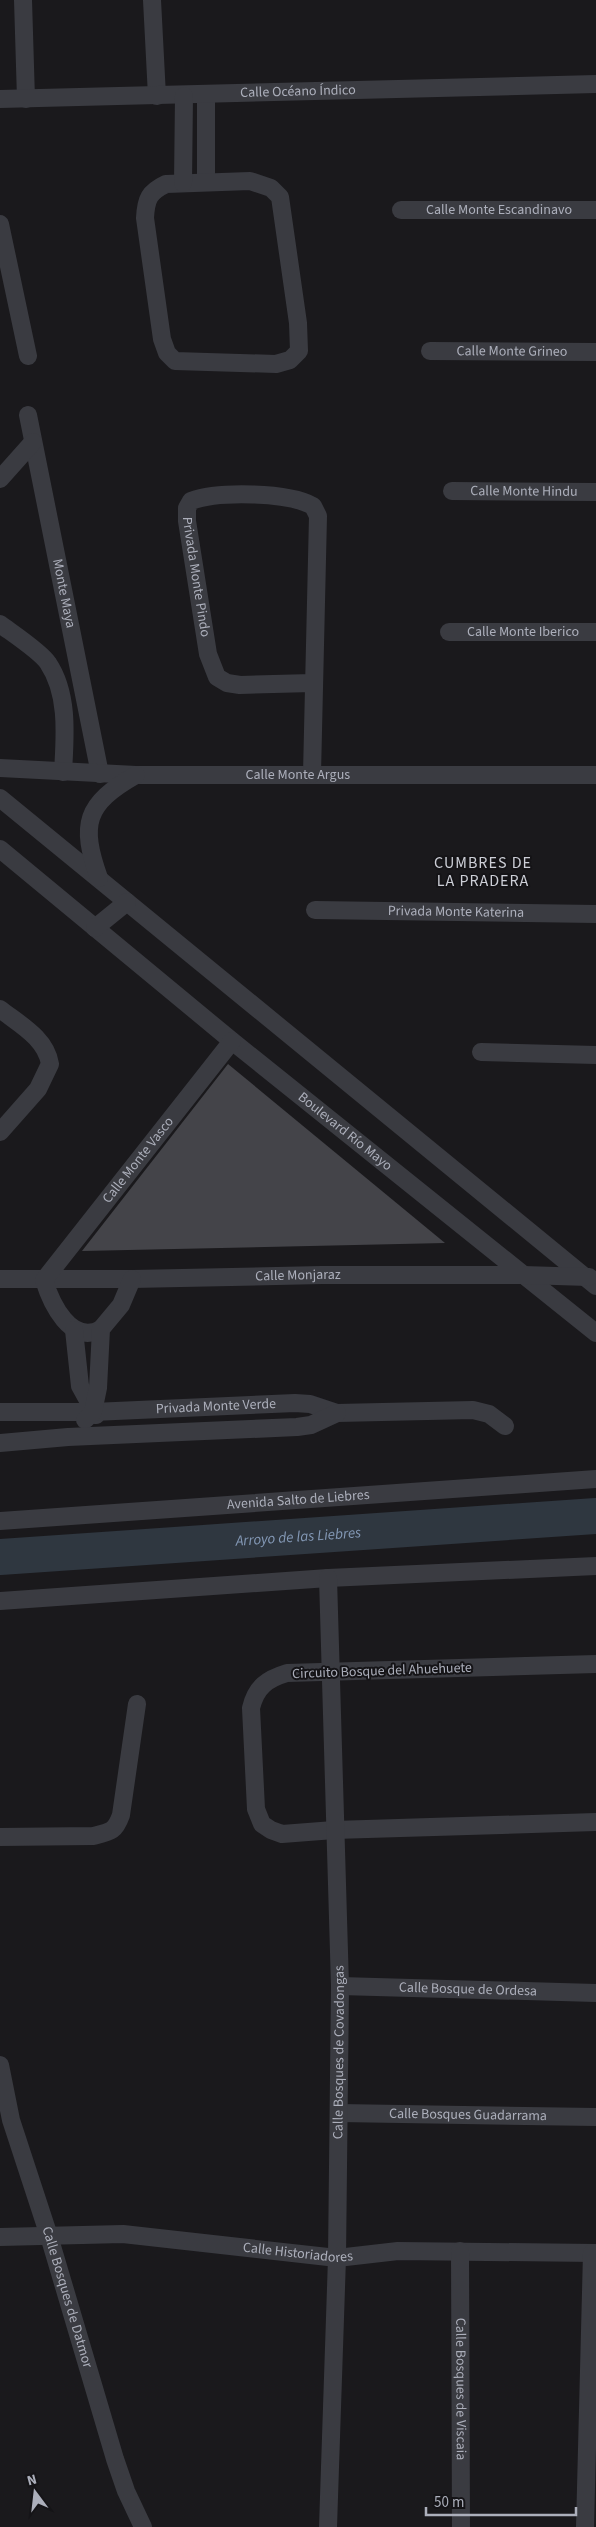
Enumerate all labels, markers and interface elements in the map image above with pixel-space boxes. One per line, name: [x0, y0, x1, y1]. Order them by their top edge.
street label: Calle Océano Índico: [240, 80, 356, 103]
street label: Calle Monte Escandinavo: [426, 200, 572, 220]
street label: Calle Monte Grineo: [456, 341, 568, 362]
street label: Calle Monte Hindu: [470, 481, 578, 502]
street label: Privada Monte Pindo: [177, 517, 215, 638]
street label: Monte Maya: [47, 557, 81, 630]
street label: Calle Monte Iberico: [467, 622, 579, 642]
street label: Calle Monte Argus: [245, 765, 350, 785]
district label: CUMBRES DE LA PRADERA: [434, 852, 532, 892]
street label: Privada Monte Katerina: [388, 901, 524, 923]
street label: Boulevard Río Mayo: [294, 1088, 396, 1176]
street label: Calle Monte Vasco: [98, 1113, 179, 1208]
street label: Calle Monjaraz: [255, 1265, 341, 1286]
street label: Privada Monte Verde: [155, 1394, 277, 1419]
street label: Avenida Salto de Liebres: [226, 1485, 370, 1515]
water label: Arroyo de las Liebres: [234, 1522, 362, 1551]
street label: Circuito Bosque del Ahuehuete: [292, 1658, 472, 1684]
street label: Calle Bosques de Covadongas: [328, 1965, 350, 2139]
street label: Calle Bosque de Ordesa: [399, 1978, 537, 2001]
street label: Calle Bosques Guadarrama: [389, 2104, 547, 2126]
street label: Calle Bosques de Datmor: [37, 2224, 98, 2370]
street label: Calle Historiadores: [242, 2238, 354, 2268]
street label: Calle Bosques de Viscaia: [450, 2318, 471, 2460]
north arrow: [10, 2467, 60, 2517]
text: N: [25, 2470, 39, 2491]
scale bar: [426, 2484, 576, 2516]
text: 50 m: [434, 2492, 464, 2513]

